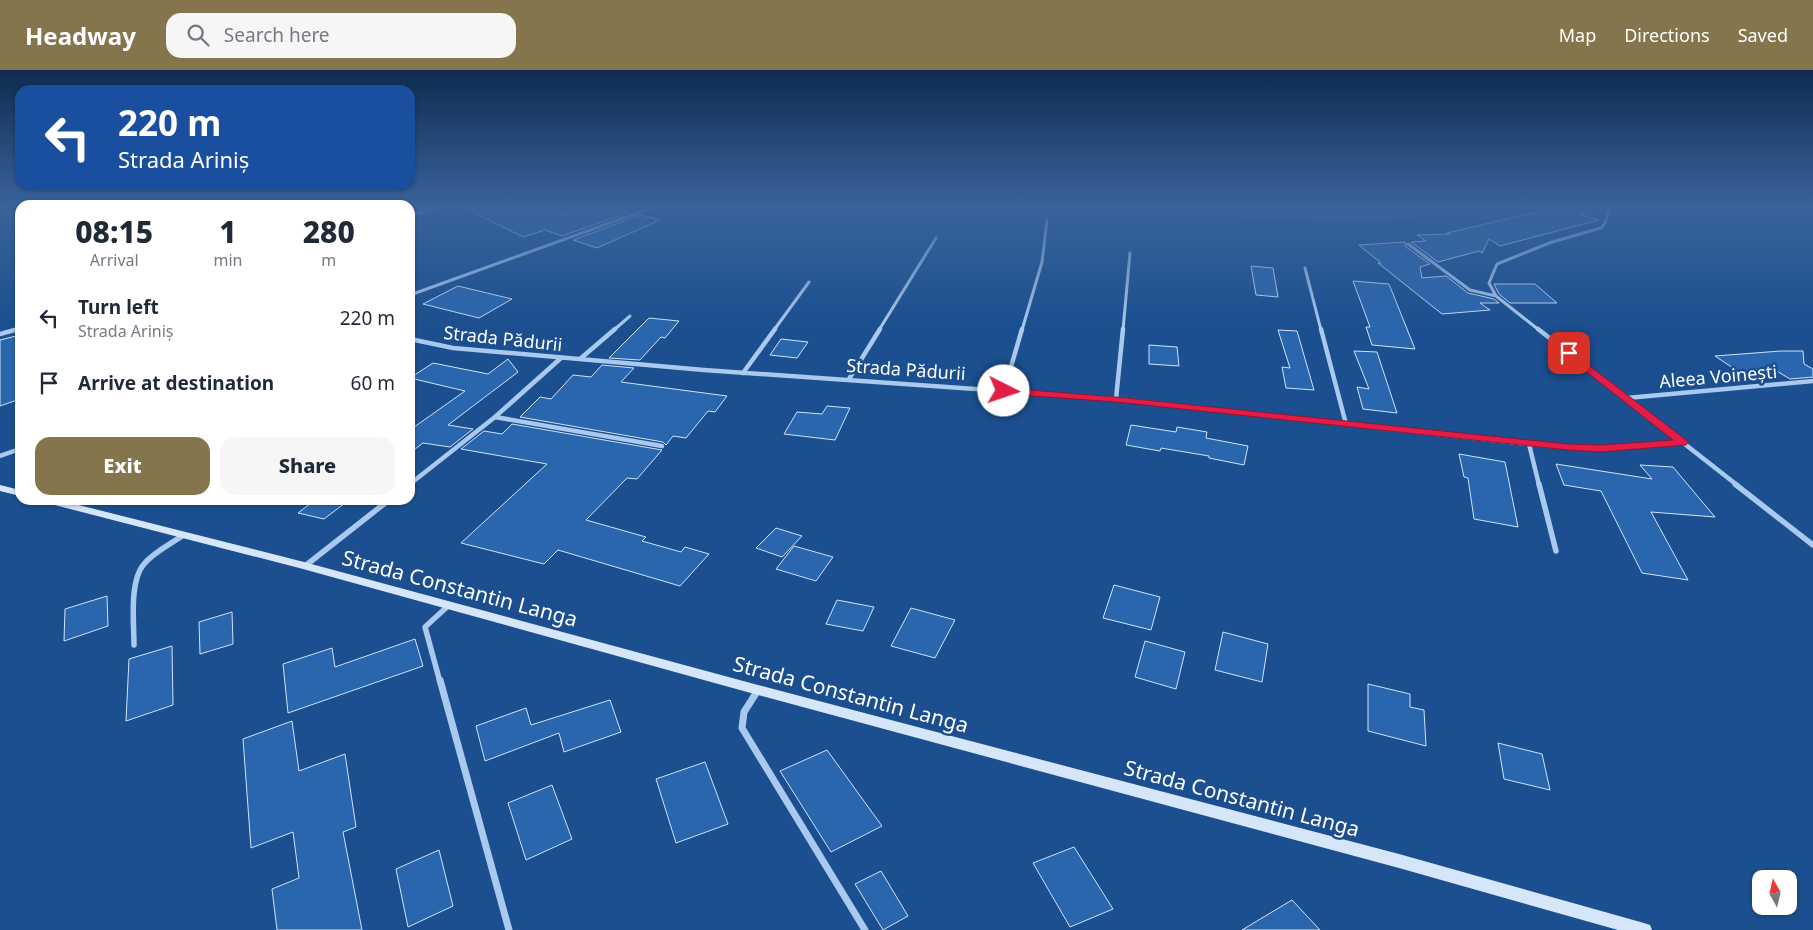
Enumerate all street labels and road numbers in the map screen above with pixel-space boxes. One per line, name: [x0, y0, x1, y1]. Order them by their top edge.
street label: Strada Pădurii: [442, 320, 564, 356]
street label: Strada Pădurii: [846, 353, 966, 385]
street label: Aleea Voinești: [1658, 359, 1778, 393]
street label: Strada Constantin Langa: [339, 543, 581, 633]
street label: Strada Constantin Langa: [730, 649, 972, 739]
street label: Strada Constantin Langa: [1121, 753, 1363, 843]

